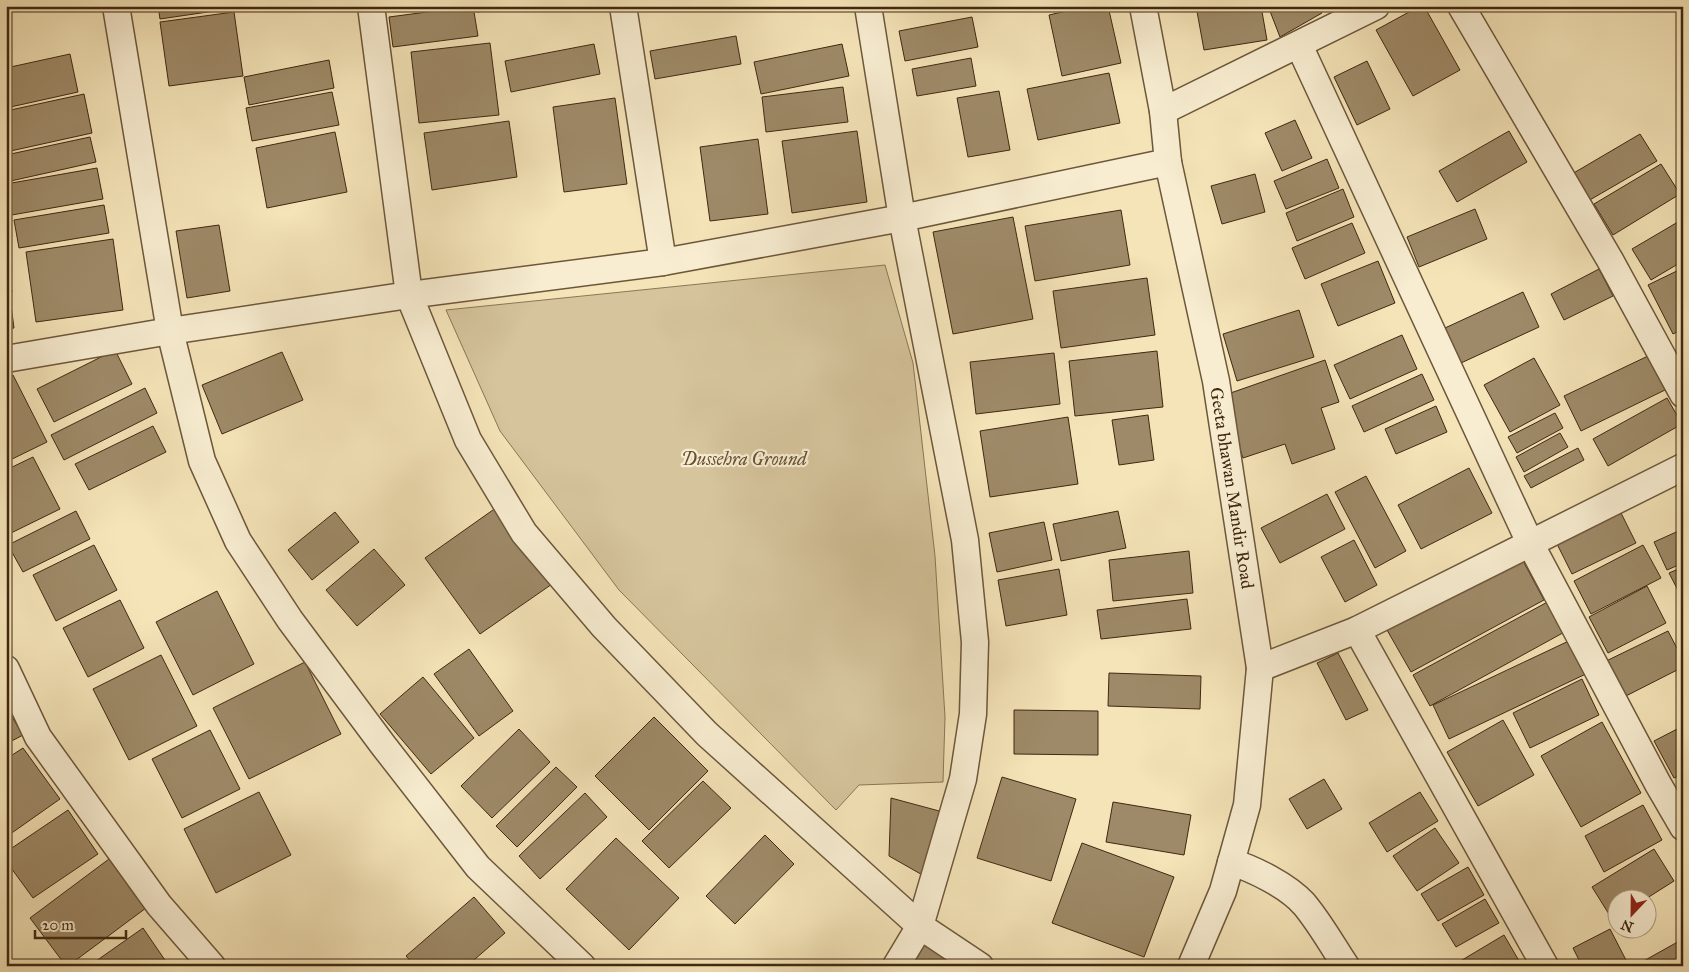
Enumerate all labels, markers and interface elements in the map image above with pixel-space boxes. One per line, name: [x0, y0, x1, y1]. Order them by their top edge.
street label: Geeta bhawan Mandir Road: [1205, 386, 1259, 590]
park label: Dussehra Ground: [681, 448, 808, 470]
north arrow: [1606, 890, 1656, 940]
scale bar: [35, 907, 126, 939]
text: N: [1619, 915, 1636, 936]
text: 20 m: [42, 916, 74, 934]

